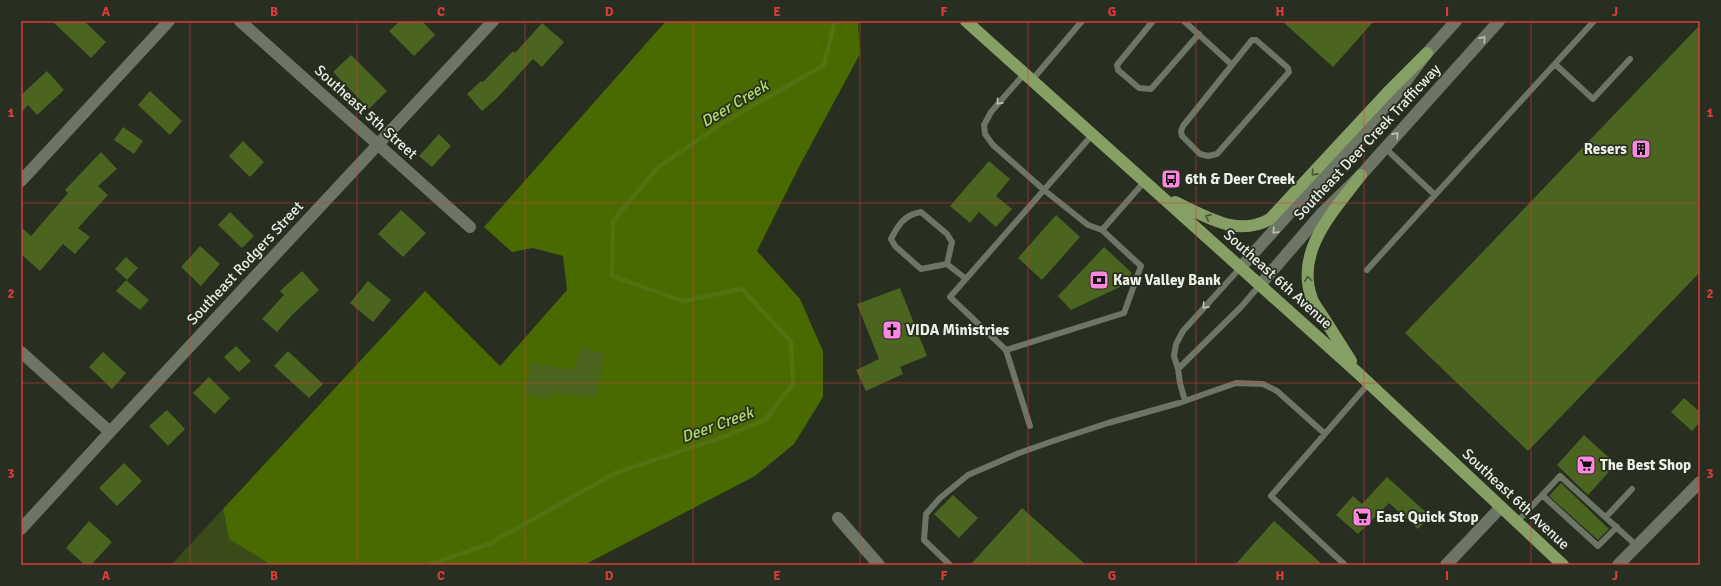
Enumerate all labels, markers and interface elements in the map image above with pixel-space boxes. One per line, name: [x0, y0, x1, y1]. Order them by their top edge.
text: A: [102, 4, 111, 20]
text: B: [270, 4, 278, 20]
text: C: [437, 4, 445, 20]
text: D: [605, 4, 614, 20]
text: E: [773, 4, 781, 20]
text: F: [941, 4, 948, 20]
text: G: [1108, 4, 1116, 20]
text: H: [1276, 4, 1284, 20]
text: I: [1445, 4, 1449, 20]
text: J: [1612, 4, 1618, 20]
one-way arrow: [1479, 36, 1486, 44]
street label: Southeast Deer Creek Trafficway: [1290, 60, 1444, 224]
street label: Southeast 5th Street: [311, 61, 421, 163]
water label: Deer Creek: [697, 75, 774, 132]
one-way arrow: [997, 98, 1004, 105]
text: 1: [7, 105, 15, 121]
text: 1: [1706, 105, 1714, 121]
one-way arrow: [1392, 133, 1399, 140]
building icon: Resers: [1630, 138, 1652, 160]
place label: Resers: [1584, 140, 1627, 158]
bus stop icon: 6th & Deer Creek: [1160, 168, 1182, 190]
one-way arrow: [1312, 168, 1319, 176]
place label: 6th & Deer Creek: [1185, 170, 1295, 188]
street label: Southeast Rodgers Street: [183, 197, 307, 329]
one-way arrow: [1204, 214, 1212, 222]
street label: Southeast 6th Avenue: [1220, 226, 1336, 332]
one-way arrow: [1272, 226, 1279, 234]
bank icon: Kaw Valley Bank: [1088, 269, 1110, 291]
place label: Kaw Valley Bank: [1113, 271, 1221, 289]
one-way arrow: [1304, 276, 1313, 282]
text: 2: [7, 286, 15, 302]
text: 2: [1706, 286, 1714, 302]
one-way arrow: [1202, 302, 1209, 309]
church icon: VIDA Ministries: [881, 319, 903, 341]
place label: VIDA Ministries: [906, 321, 1010, 339]
water label: Deer Creek: [679, 402, 758, 447]
street label: Southeast 6th Avenue: [1459, 445, 1573, 553]
supermarket icon: The Best Shop: [1575, 454, 1597, 476]
place label: The Best Shop: [1600, 456, 1691, 474]
text: 3: [7, 466, 15, 482]
text: 3: [1706, 466, 1714, 482]
supermarket icon: East Quick Stop: [1351, 506, 1373, 528]
place label: East Quick Stop: [1376, 508, 1479, 526]
text: A: [102, 568, 111, 584]
text: B: [270, 568, 278, 584]
text: C: [437, 568, 445, 584]
text: D: [605, 568, 614, 584]
text: E: [773, 568, 781, 584]
text: F: [941, 568, 948, 584]
text: G: [1108, 568, 1116, 584]
text: H: [1276, 568, 1284, 584]
text: I: [1445, 568, 1449, 584]
text: J: [1612, 568, 1618, 584]

